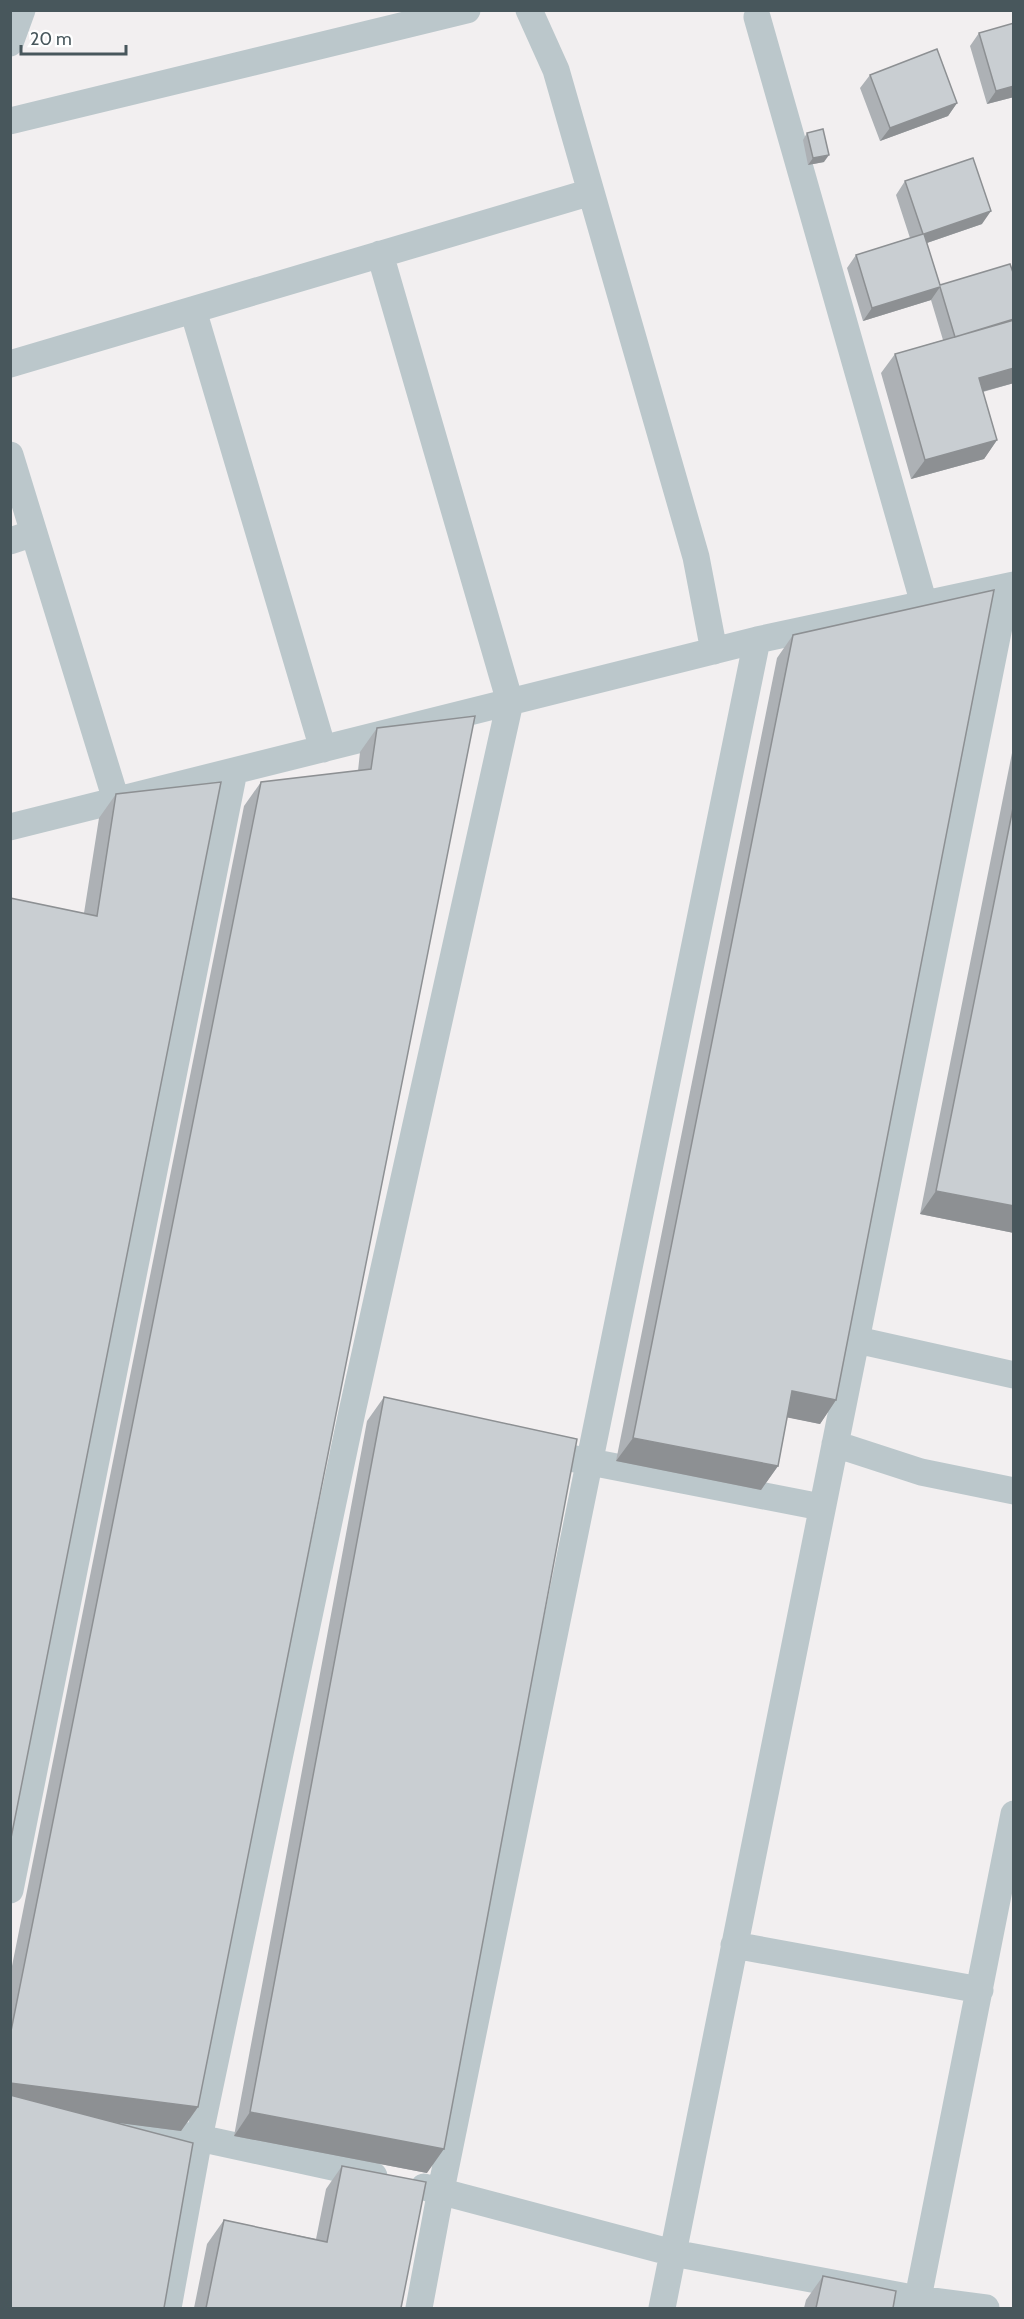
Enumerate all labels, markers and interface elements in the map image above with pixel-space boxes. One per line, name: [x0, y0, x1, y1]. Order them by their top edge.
scale bar: [21, 18, 126, 56]
text: 20 m: [30, 28, 72, 50]

